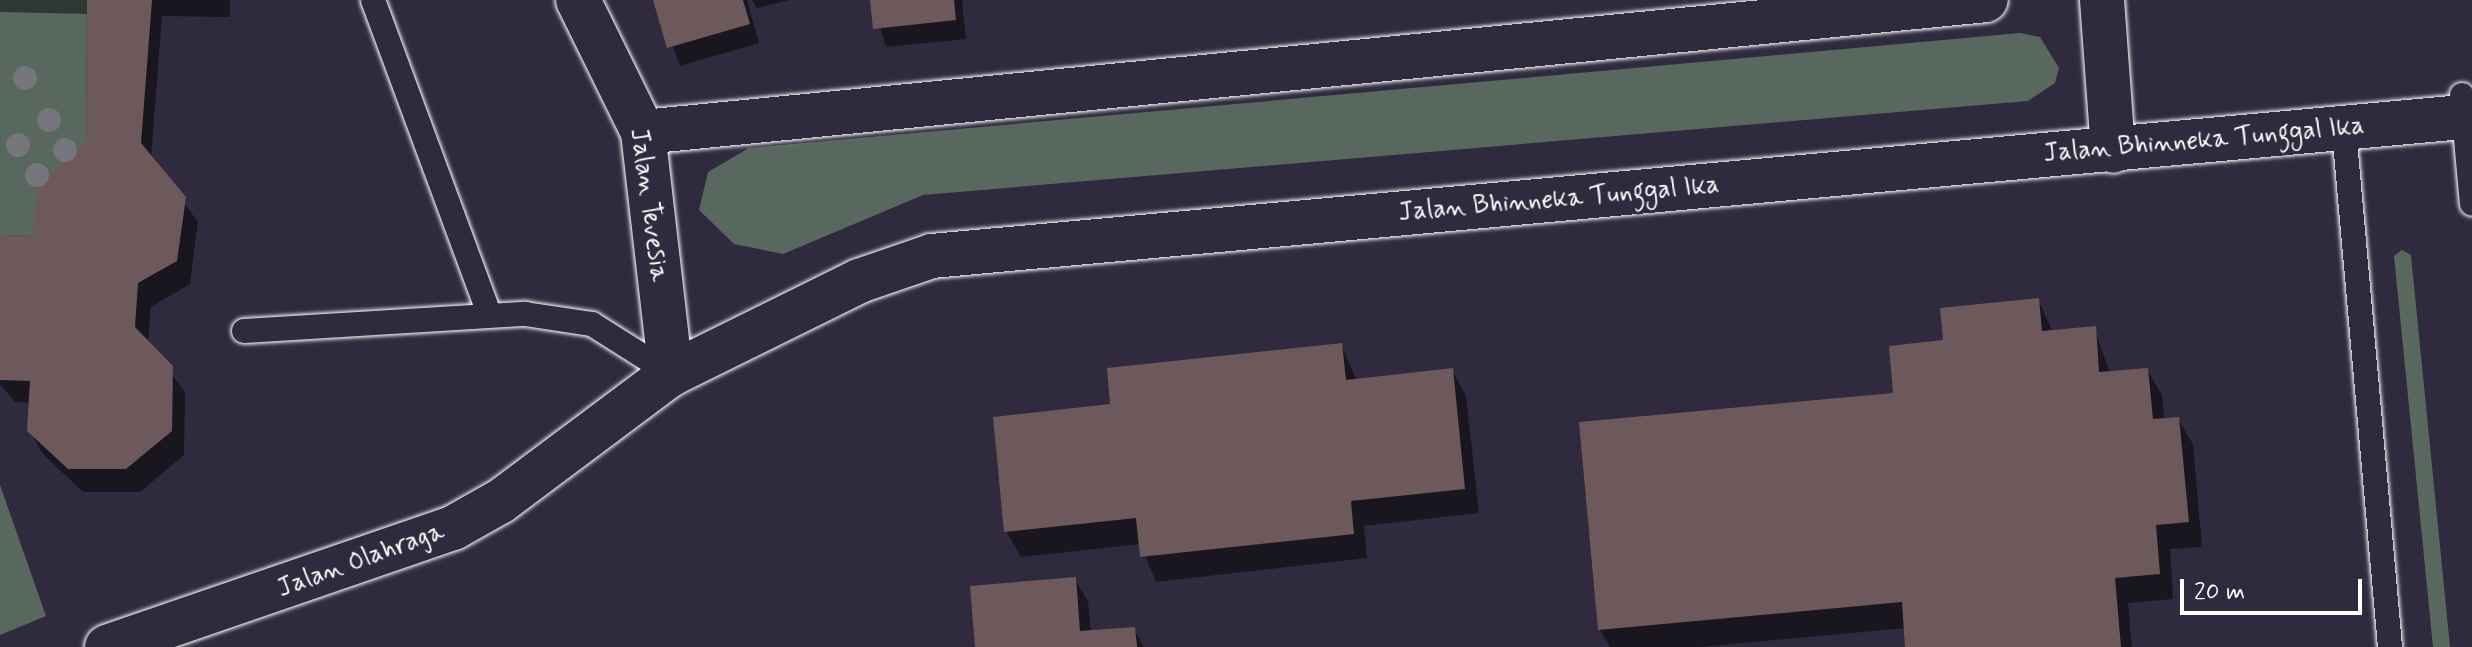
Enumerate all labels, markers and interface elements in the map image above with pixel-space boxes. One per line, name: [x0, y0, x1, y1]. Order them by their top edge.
street label: Jalan Bhinneka Tunggal Ika: [2043, 112, 2365, 170]
street label: Jalan Tevesia: [622, 127, 674, 283]
street label: Jalan Bhinneka Tunggal Ika: [1398, 171, 1720, 229]
street label: Jalan Olahraga: [273, 516, 449, 606]
scale bar: [2184, 563, 2366, 613]
text: 20 m: [2194, 577, 2245, 608]

